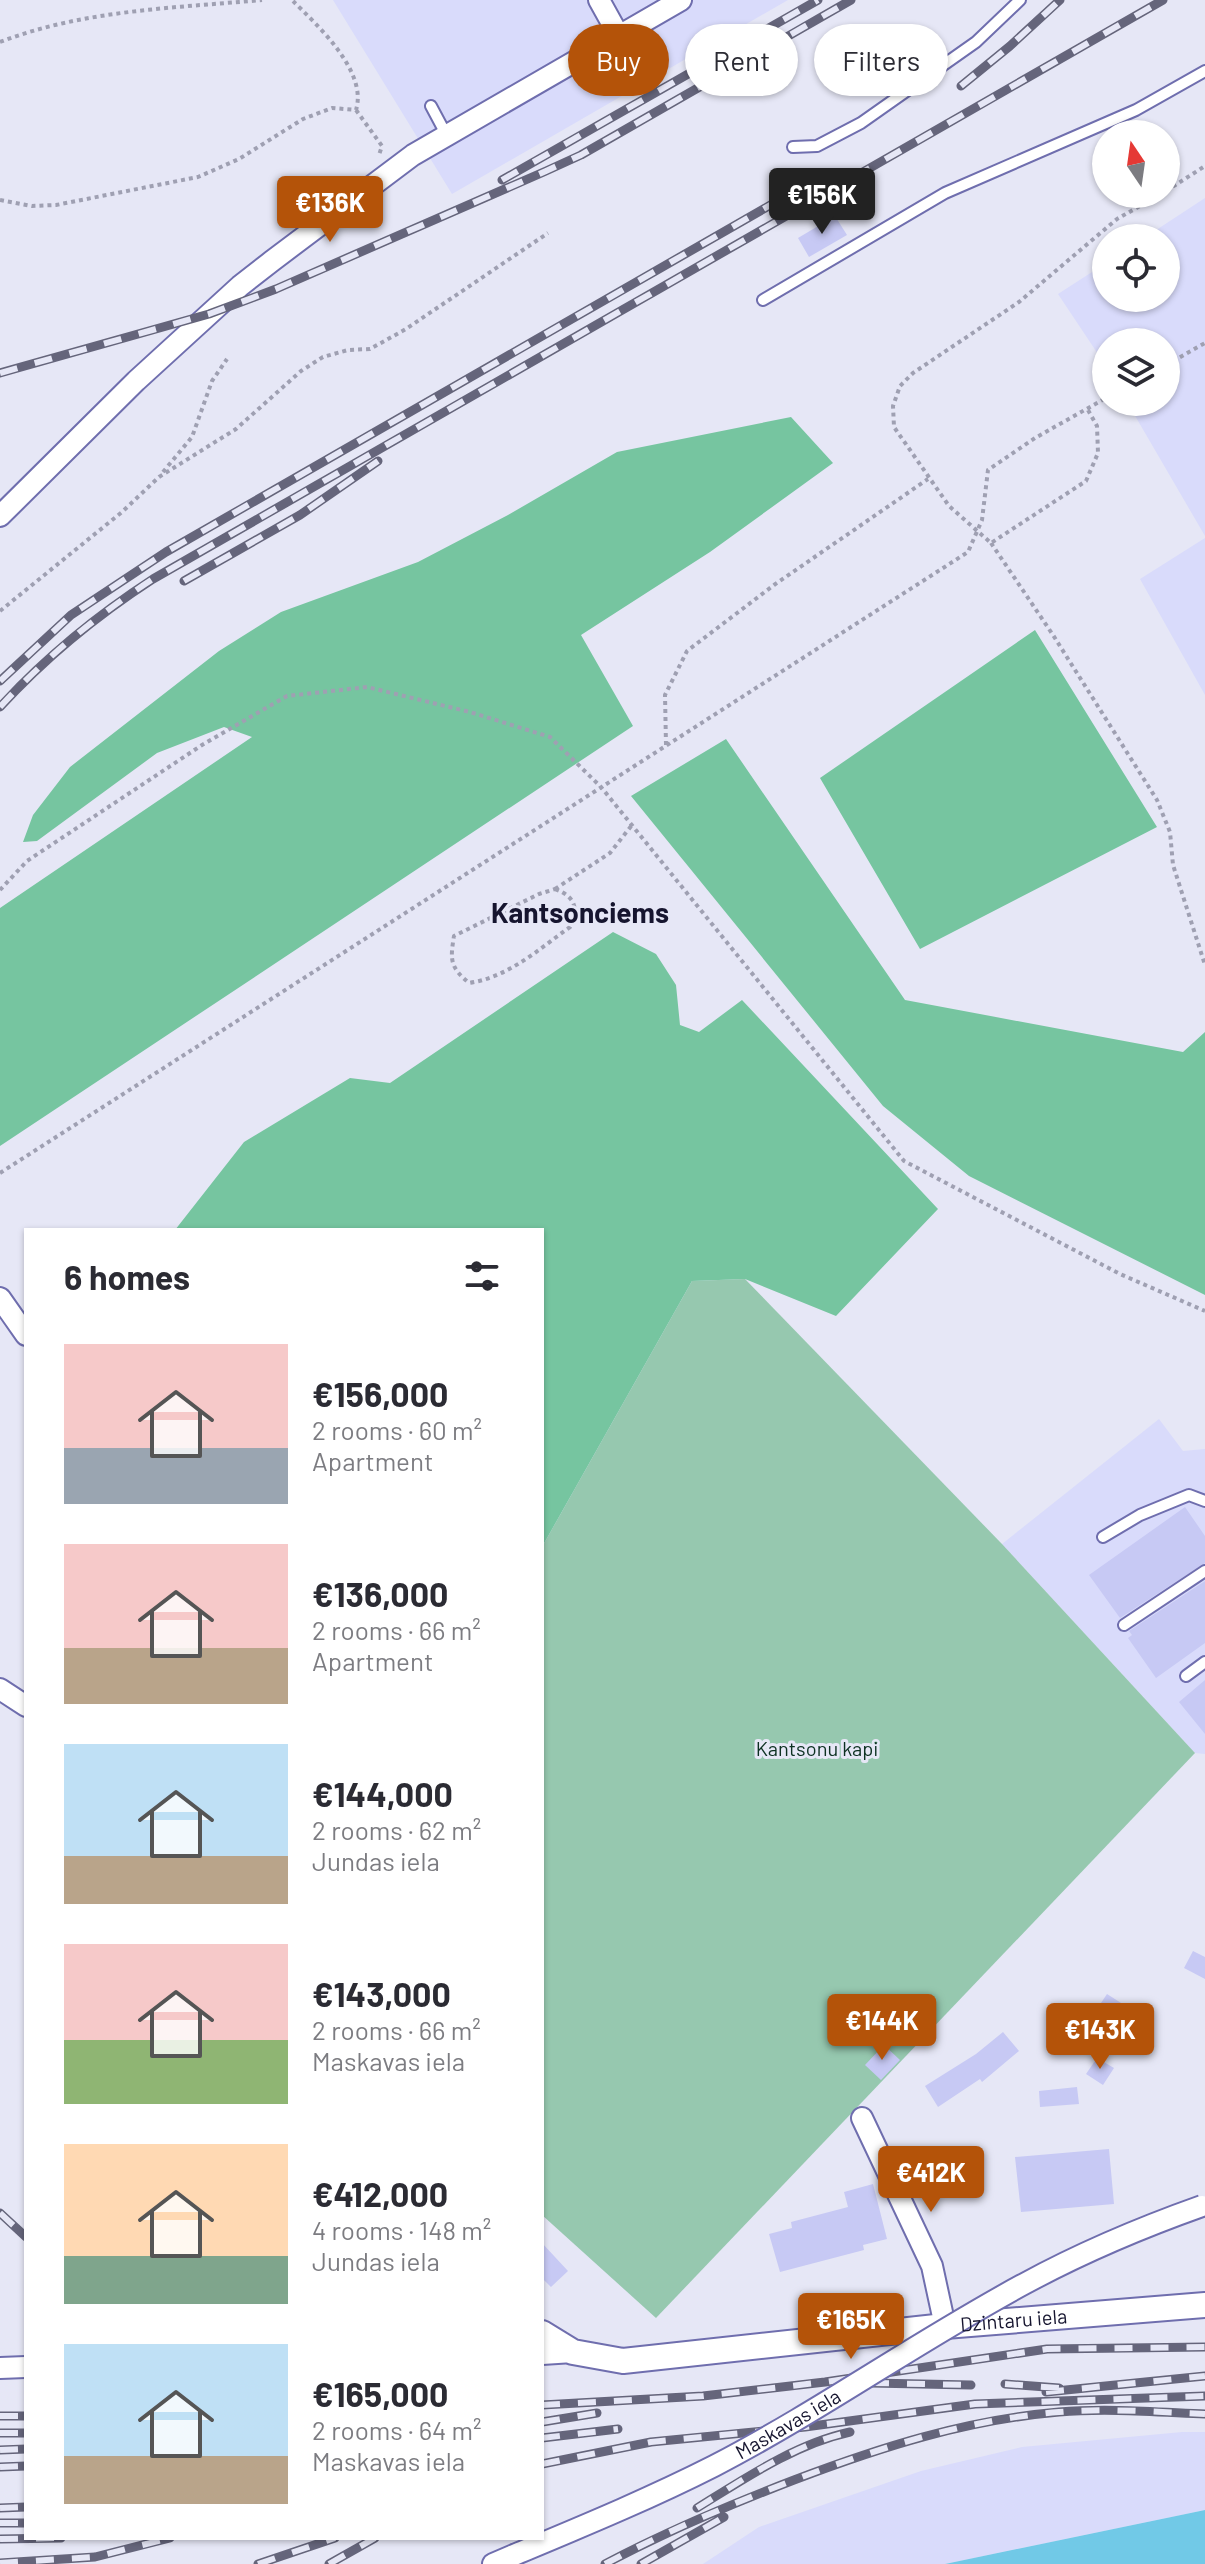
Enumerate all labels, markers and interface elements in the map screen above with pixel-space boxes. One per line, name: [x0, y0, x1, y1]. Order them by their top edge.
chip: Buy: [568, 24, 669, 96]
chip: Rent: [685, 24, 798, 96]
chip: Filters: [814, 24, 948, 96]
north arrow: [1092, 120, 1180, 208]
map controls: [1092, 120, 1180, 416]
pin: €156K: [766, 168, 878, 236]
pin: €136K: [274, 176, 386, 244]
text: €156K: [787, 178, 857, 209]
text: €136K: [295, 186, 365, 217]
button: locate: [1092, 224, 1180, 312]
button: layers: [1092, 328, 1180, 416]
district label: Kantsonciems: [491, 895, 669, 929]
icon: filters: [460, 1254, 504, 1298]
text: 6 homes: [64, 1256, 190, 1297]
text: €156,000: [312, 1373, 448, 1414]
icon: home: [128, 1376, 224, 1472]
text: 2 rooms · 60 m²: [312, 1414, 482, 1445]
text: Apartment: [312, 1445, 433, 1476]
text: €136,000: [312, 1573, 448, 1614]
icon: home: [128, 1576, 224, 1672]
text: 2 rooms · 66 m²: [312, 1614, 481, 1645]
text: Apartment: [312, 1645, 433, 1676]
park label: Kantsonu kapi: [756, 1736, 878, 1760]
text: €144,000: [312, 1773, 453, 1814]
icon: home: [128, 1776, 224, 1872]
text: 2 rooms · 62 m²: [312, 1814, 481, 1845]
text: Jundas iela: [312, 1845, 440, 1876]
text: €143,000: [312, 1973, 451, 2014]
icon: home: [128, 1976, 224, 2072]
pin: €144K: [826, 1994, 938, 2062]
pin: €143K: [1044, 2003, 1156, 2071]
text: €144K: [845, 2004, 919, 2035]
text: €143K: [1064, 2013, 1136, 2044]
text: 2 rooms · 66 m²: [312, 2014, 481, 2045]
text: Maskavas iela: [312, 2045, 465, 2076]
pin: €412K: [875, 2146, 987, 2214]
text: €412K: [896, 2156, 966, 2187]
text: €412,000: [312, 2173, 448, 2214]
icon: home: [128, 2176, 224, 2272]
text: 4 rooms · 148 m²: [312, 2214, 491, 2245]
text: Jundas iela: [312, 2245, 440, 2276]
pin: €165K: [795, 2293, 907, 2361]
text: €165K: [816, 2303, 886, 2334]
street label: Dzintaru iela: [959, 2303, 1068, 2336]
text: €165,000: [312, 2373, 448, 2414]
icon: home: [128, 2376, 224, 2472]
street label: Maskavas iela: [731, 2383, 845, 2463]
text: 2 rooms · 64 m²: [312, 2414, 482, 2445]
text: Maskavas iela: [312, 2445, 465, 2476]

